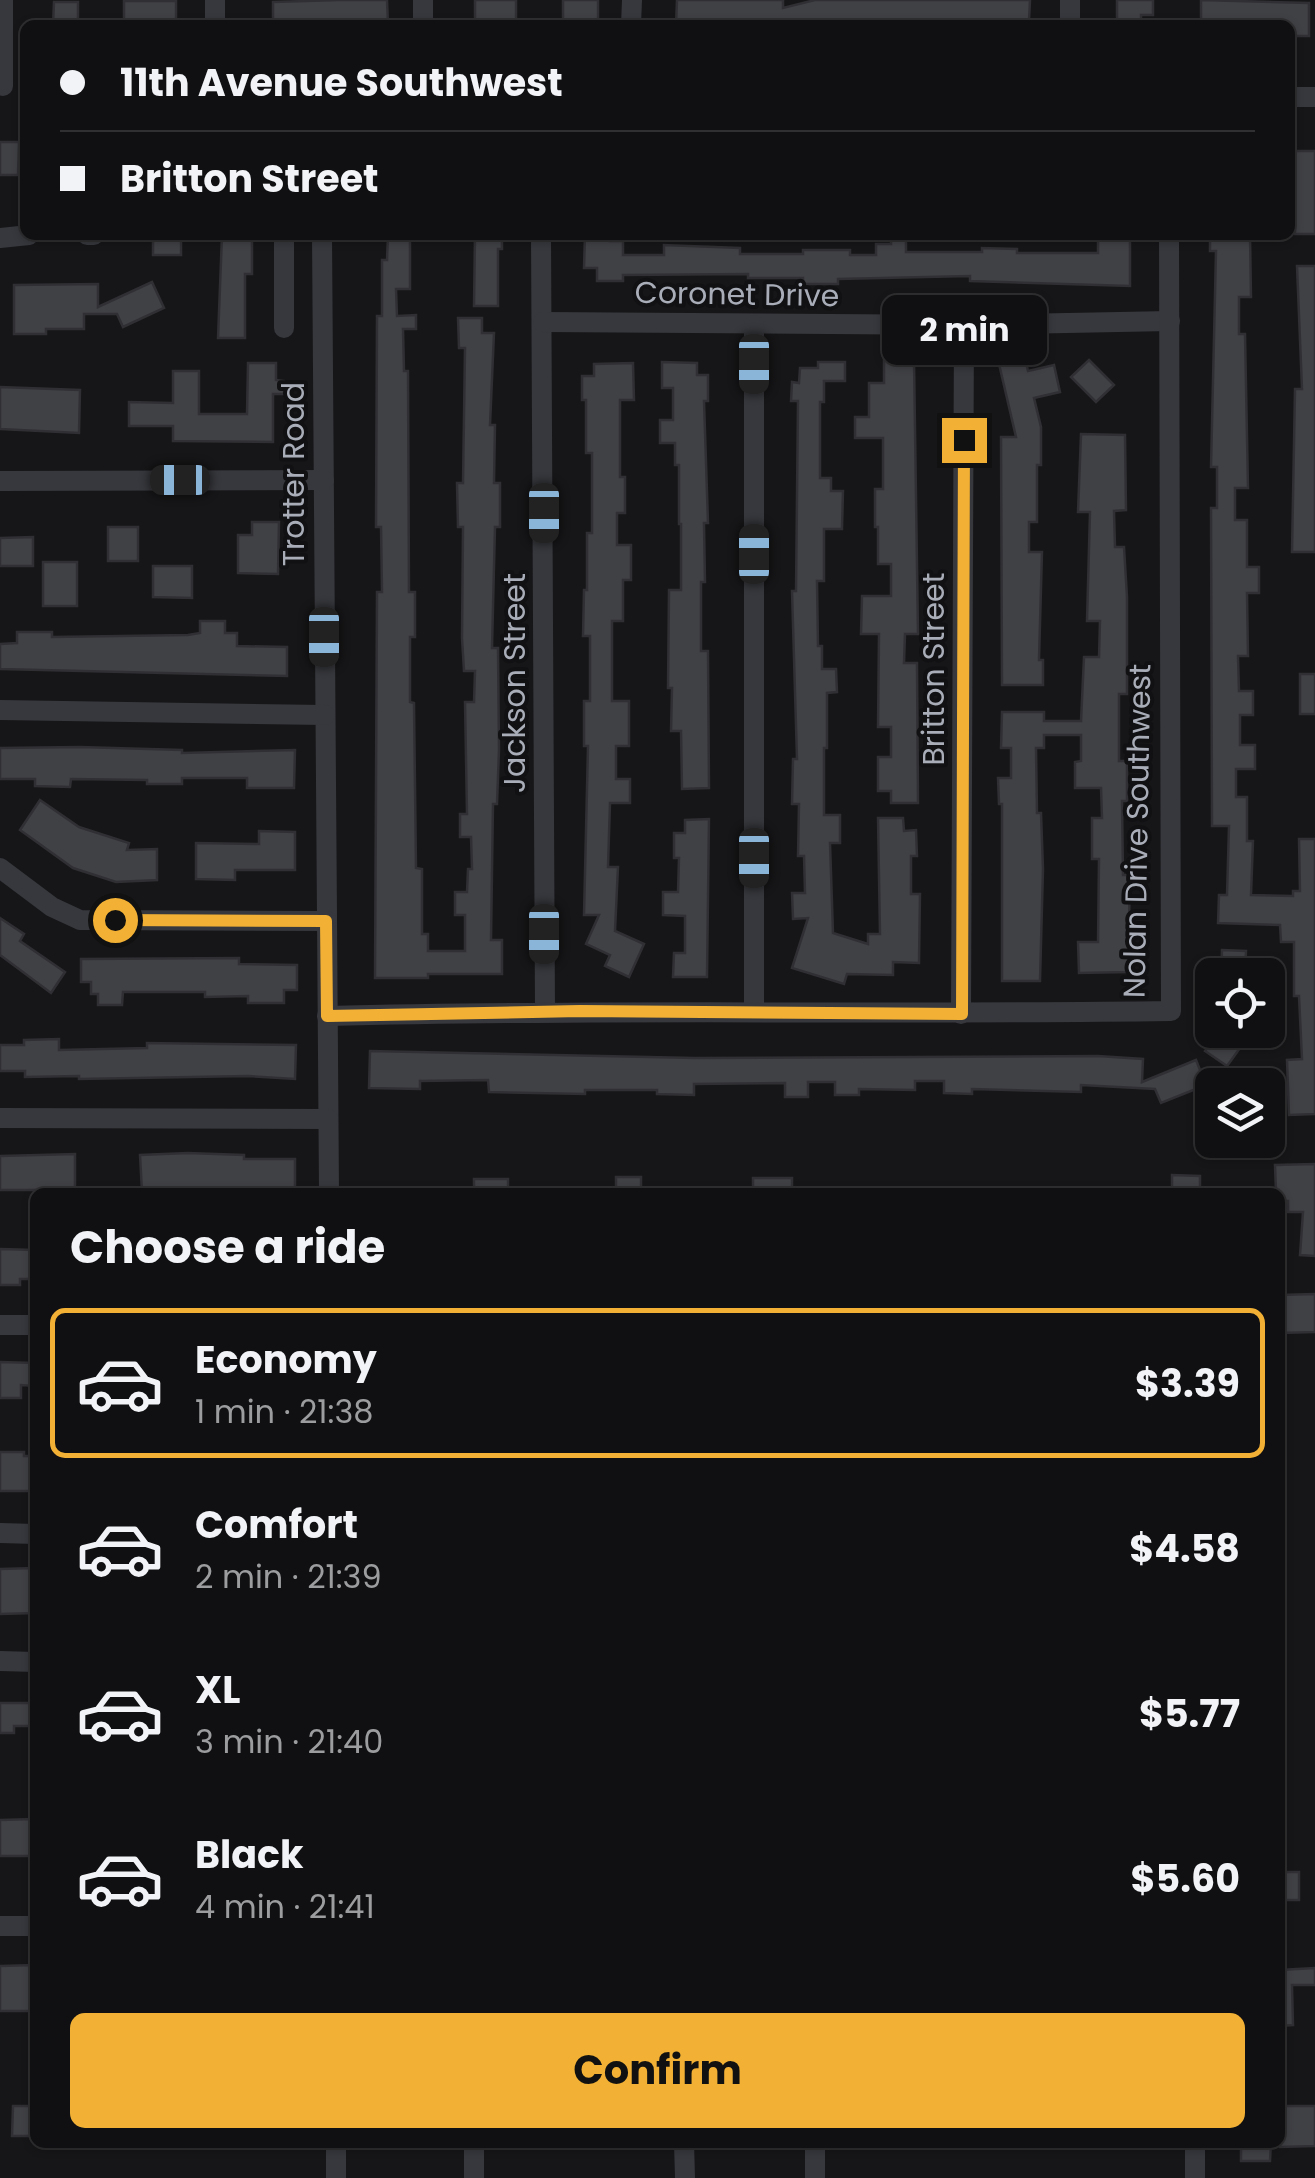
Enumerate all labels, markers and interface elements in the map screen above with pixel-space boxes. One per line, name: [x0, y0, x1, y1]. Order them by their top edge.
text: 11th Avenue Southwest: [120, 56, 563, 109]
text: Britton Street: [120, 152, 379, 205]
street label: Coronet Drive: [634, 271, 840, 317]
callout: 2 min: [882, 295, 1046, 365]
text: 2 min: [920, 307, 1009, 352]
car: [739, 334, 769, 394]
street label: Trotter Road: [272, 382, 315, 566]
route end: [942, 418, 987, 463]
car: [150, 465, 210, 495]
car: [529, 483, 559, 543]
car: [739, 524, 769, 584]
street label: Britton Street: [912, 572, 955, 766]
street label: Jackson Street: [493, 573, 536, 793]
car: [309, 607, 339, 667]
street label: Nolan Drive Southwest: [1113, 664, 1161, 998]
car: [739, 828, 769, 888]
route start: [93, 898, 138, 943]
car: [529, 904, 559, 964]
map controls: [1195, 958, 1285, 1158]
button: locate: [1195, 958, 1285, 1048]
button: layers: [1195, 1068, 1285, 1158]
text: Choose a ride: [70, 1216, 385, 1279]
text: Economy: [195, 1333, 377, 1386]
icon: car: [75, 1338, 165, 1428]
text: $3.39: [1135, 1357, 1240, 1410]
text: 1 min · 21:38: [195, 1389, 373, 1434]
text: Comfort: [195, 1498, 358, 1551]
icon: car: [75, 1503, 165, 1593]
text: $4.58: [1129, 1522, 1240, 1575]
text: 2 min · 21:39: [195, 1554, 382, 1599]
text: XL: [195, 1663, 240, 1716]
icon: car: [75, 1668, 165, 1758]
text: $5.77: [1139, 1687, 1240, 1740]
text: 3 min · 21:40: [195, 1719, 383, 1764]
text: Black: [195, 1828, 304, 1881]
icon: car: [75, 1833, 165, 1923]
text: $5.60: [1131, 1852, 1240, 1905]
text: 4 min · 21:41: [195, 1884, 375, 1929]
button: Confirm: [70, 2013, 1245, 2128]

